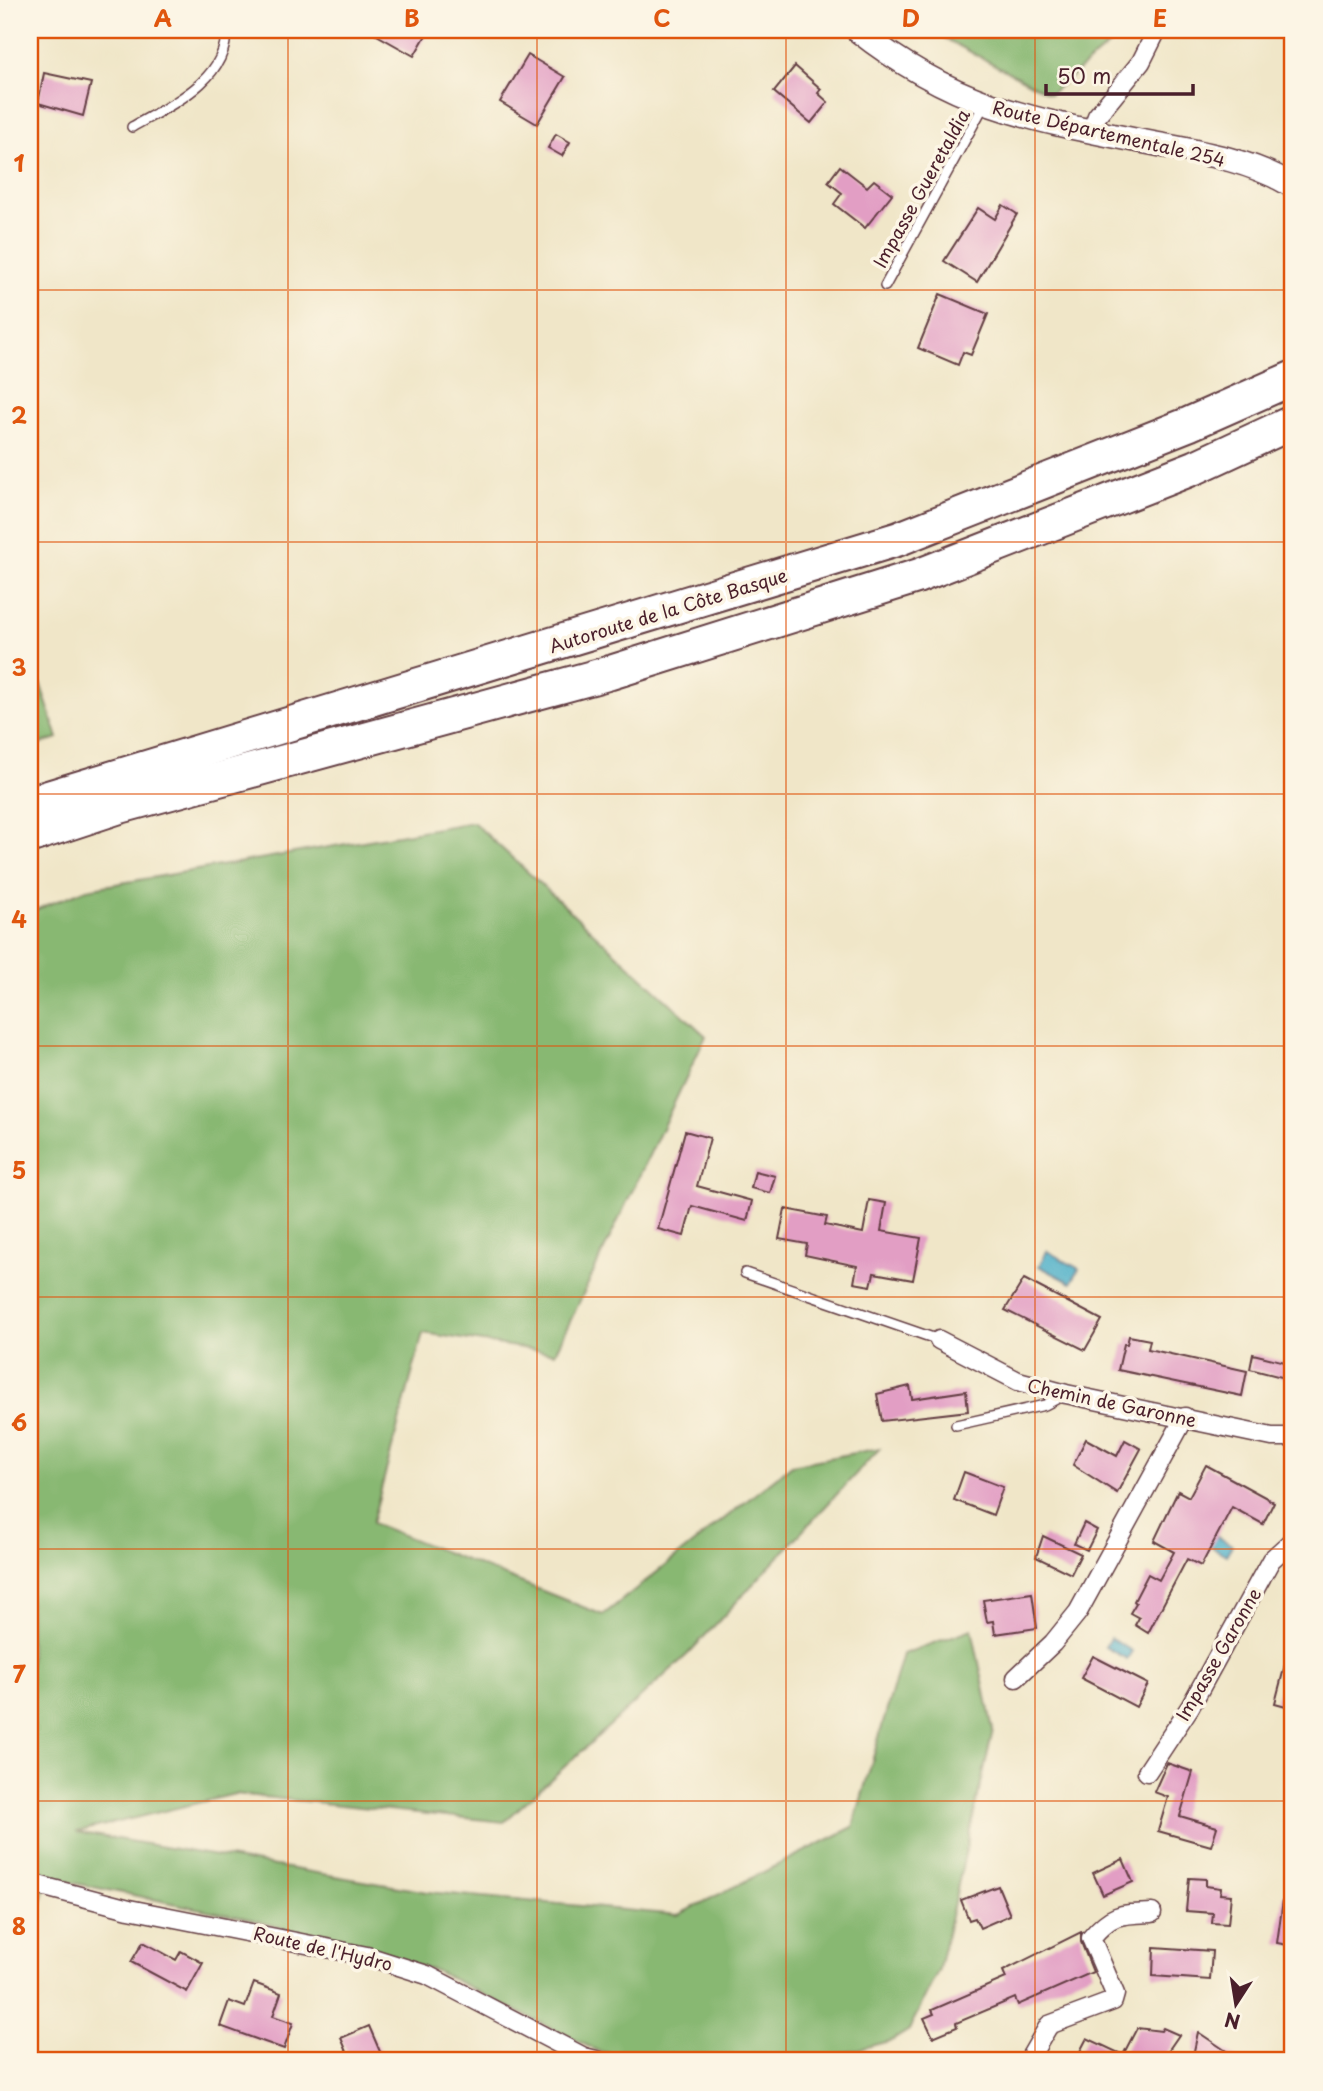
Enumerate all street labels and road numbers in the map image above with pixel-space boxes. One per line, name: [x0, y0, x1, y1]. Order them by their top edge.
street label: Route Départementale 254: [990, 93, 1228, 173]
street label: Impasse Gueretaldia: [866, 103, 976, 272]
street label: Autoroute de la Côte Basque: [546, 561, 791, 659]
street label: Chemin de Garonne: [1025, 1371, 1199, 1433]
street label: Impasse Garonne: [1169, 1582, 1267, 1726]
street label: Route de l'Hydro: [251, 1919, 395, 1977]

